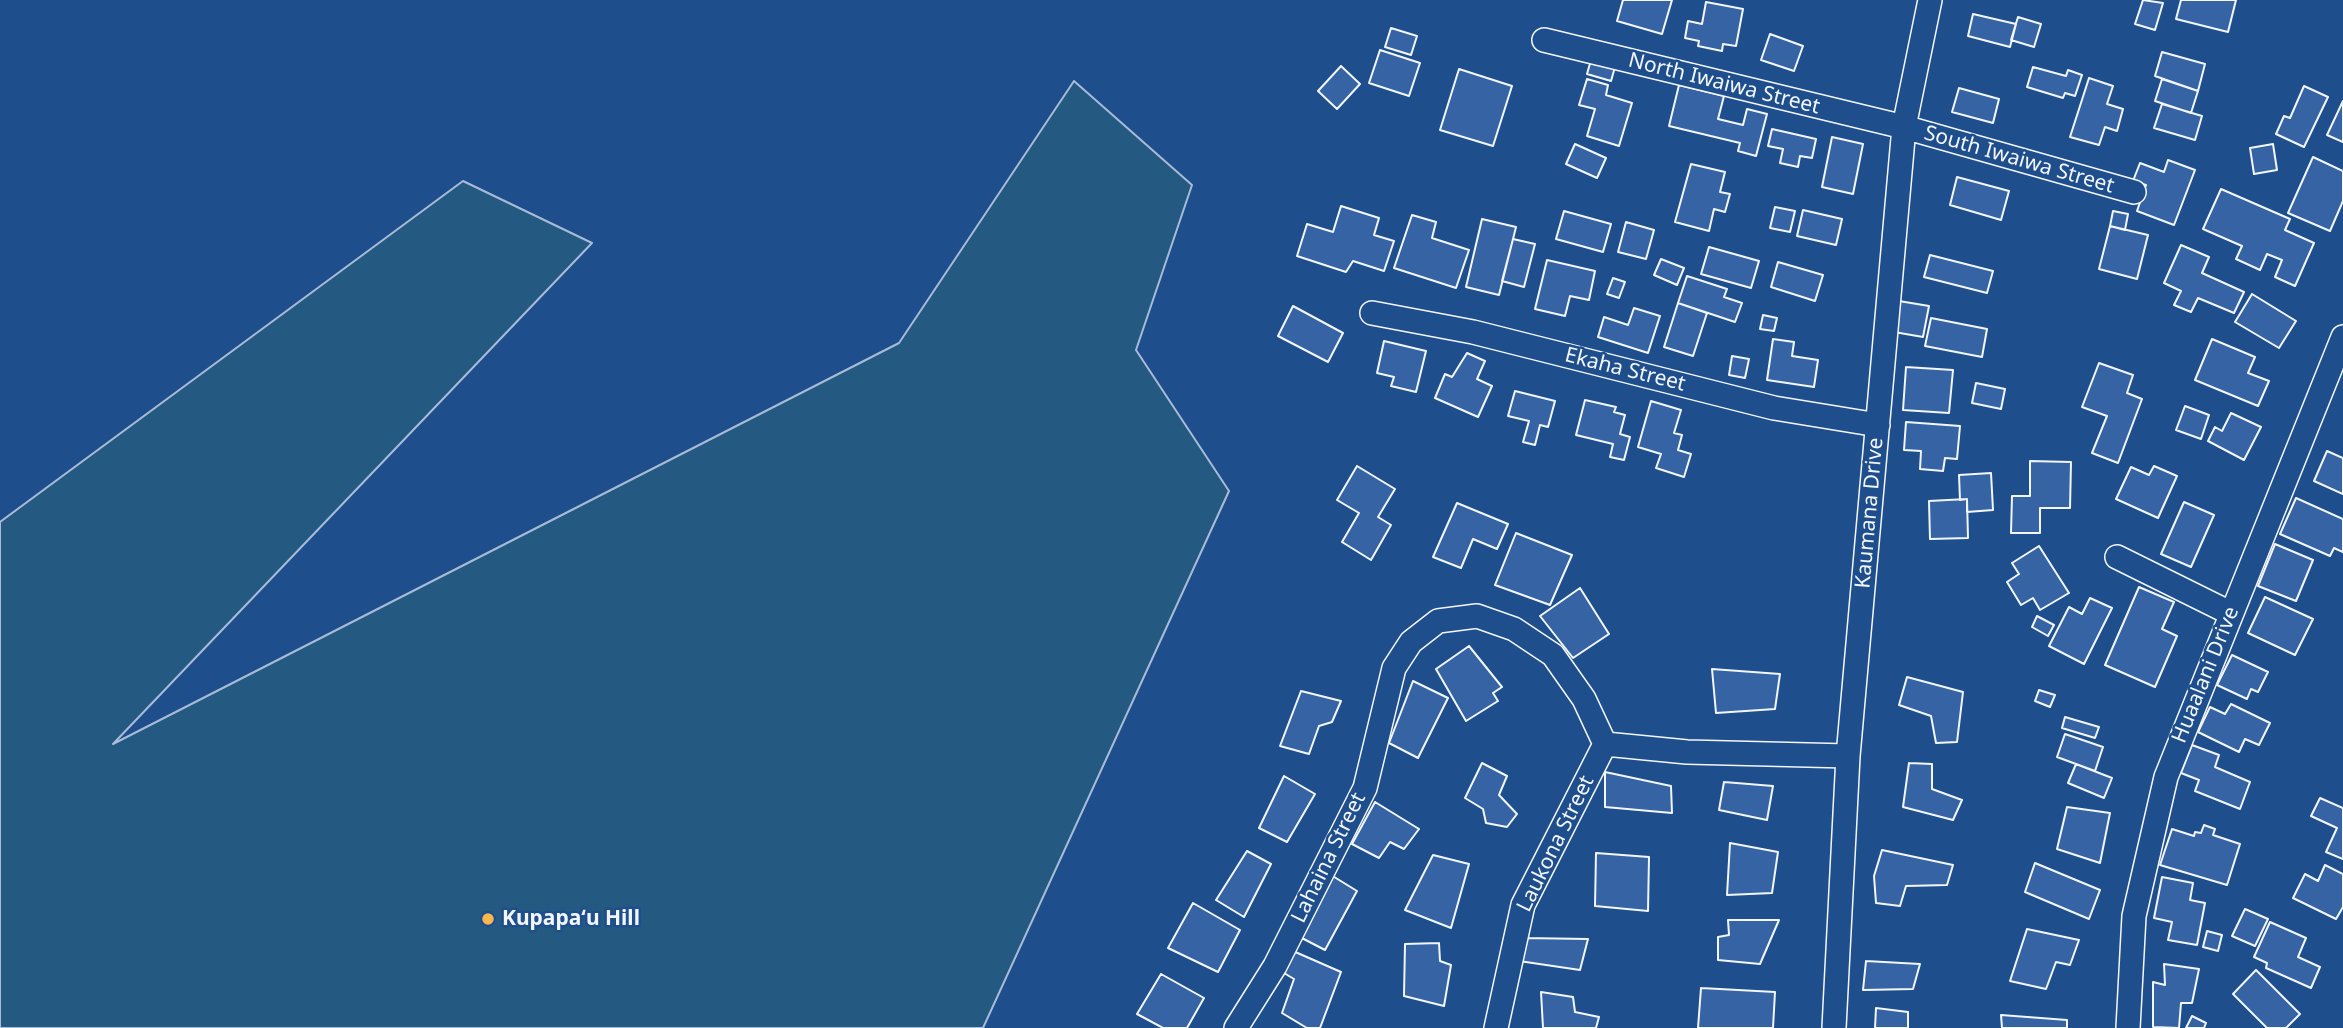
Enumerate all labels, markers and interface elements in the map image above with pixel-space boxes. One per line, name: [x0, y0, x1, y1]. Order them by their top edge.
street label: North Iwaiwa Street: [1626, 48, 1822, 120]
street label: South Iwaiwa Street: [1921, 121, 2117, 199]
street label: Ekaha Street: [1562, 343, 1688, 397]
street label: Kaumana Drive: [1851, 437, 1889, 589]
street label: Huaalani Drive: [2167, 603, 2245, 747]
street label: Laukona Street: [1512, 772, 1600, 916]
street label: Lahaina Street: [1287, 789, 1371, 927]
place label: Kupapaʻu Hill: [502, 906, 640, 932]
marker: Kupapaʻu Hill: [480, 911, 496, 927]

